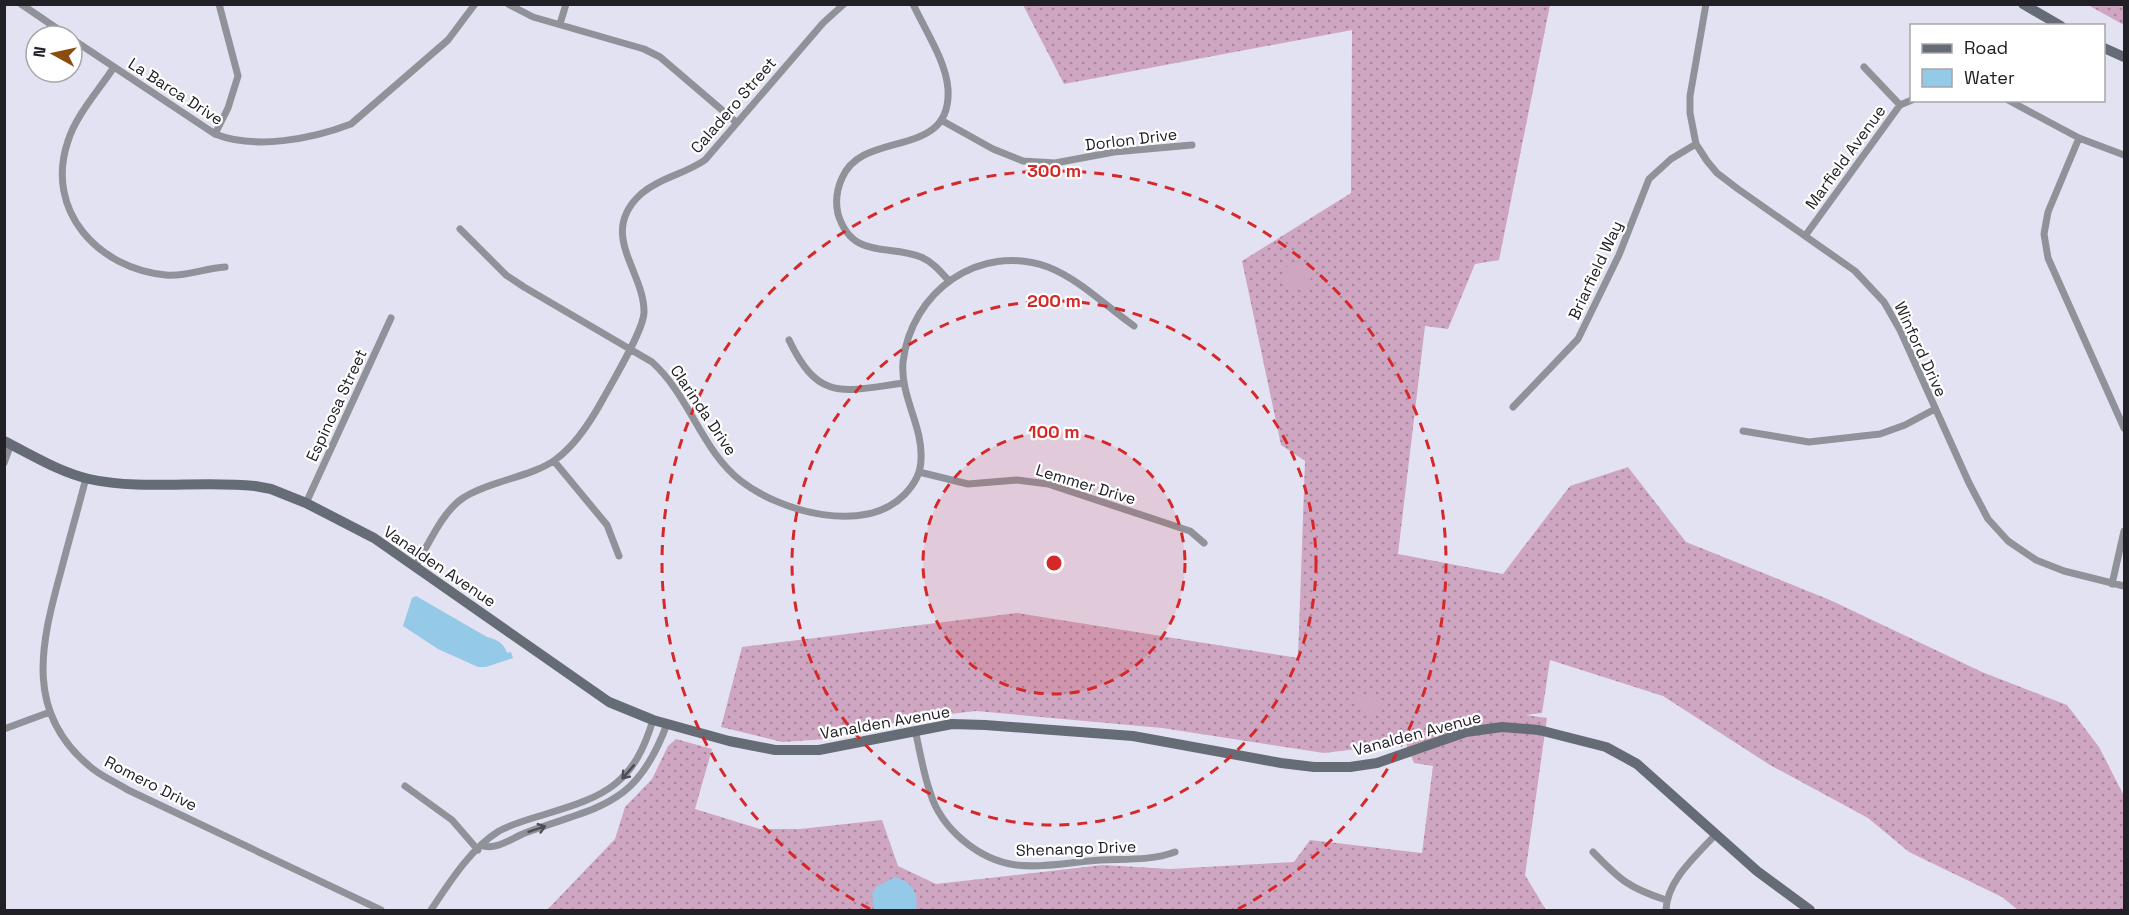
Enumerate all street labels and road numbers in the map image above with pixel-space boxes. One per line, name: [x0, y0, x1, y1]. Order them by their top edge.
street label: La Barca Drive: [124, 53, 227, 130]
street label: Caladero Street: [686, 53, 781, 158]
street label: Marfield Avenue: [1801, 101, 1890, 214]
street label: Dorlon Drive: [1084, 123, 1178, 156]
street label: Briarfield Way: [1563, 217, 1628, 323]
street label: Winford Drive: [1889, 298, 1952, 400]
street label: Espinosa Street: [301, 346, 372, 465]
street label: Clarinda Drive: [665, 361, 742, 460]
street label: Lemmer Drive: [1033, 459, 1138, 510]
street label: Vanalden Avenue: [379, 521, 500, 612]
street label: Vanalden Avenue: [819, 701, 952, 744]
street label: Vanalden Avenue: [1351, 706, 1483, 761]
street label: Romero Drive: [101, 751, 201, 816]
street label: Shenango Drive: [1015, 836, 1137, 861]

